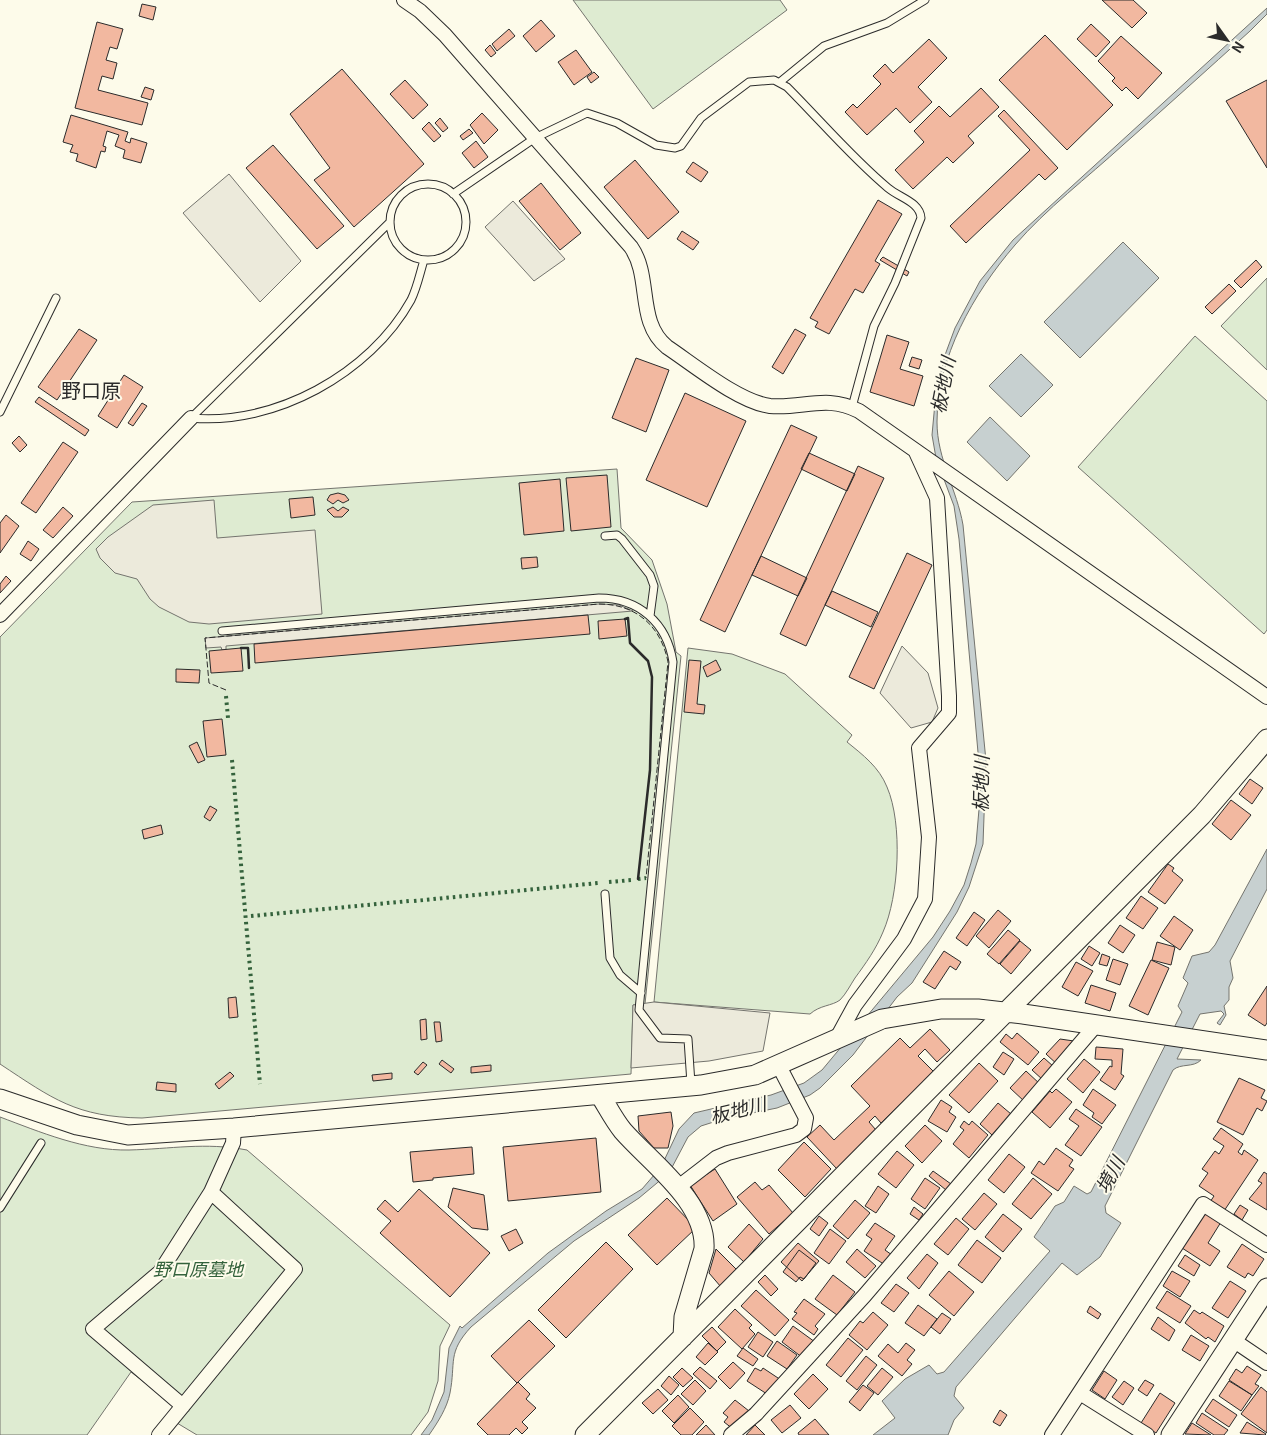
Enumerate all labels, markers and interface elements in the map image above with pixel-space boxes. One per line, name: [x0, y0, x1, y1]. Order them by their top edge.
north arrow: [1202, 15, 1252, 65]
text: N: [1227, 38, 1250, 57]
water label: 板地川: [923, 352, 961, 415]
district label: 野口原: [61, 375, 121, 404]
water label: 板地川: [966, 753, 994, 813]
water label: 板地川: [707, 1088, 770, 1129]
water label: 境川: [1088, 1149, 1130, 1197]
park label: 野口原墓地: [153, 1255, 245, 1281]

